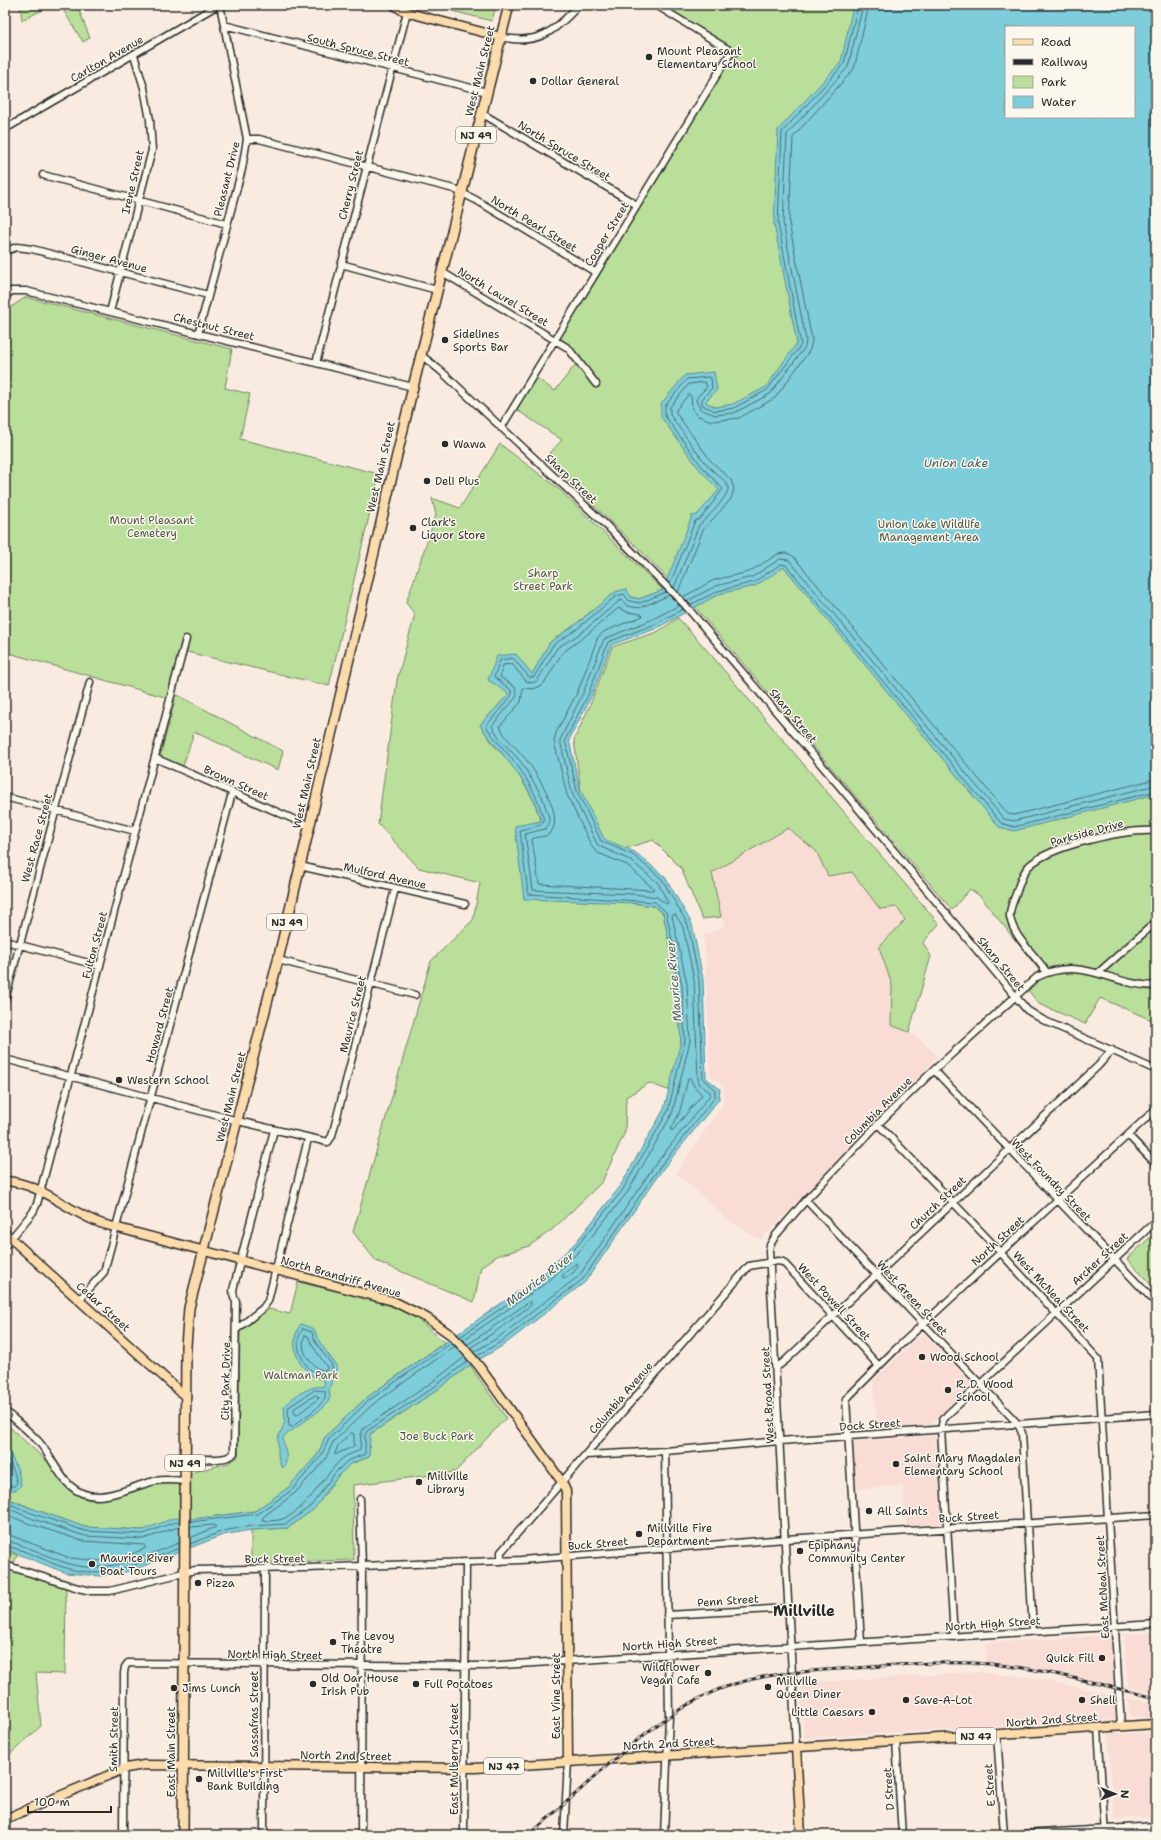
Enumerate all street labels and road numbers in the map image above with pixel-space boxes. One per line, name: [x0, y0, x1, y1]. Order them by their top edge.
street label: West Main Street: [461, 24, 499, 118]
street label: South Spruce Street: [305, 30, 411, 70]
street label: Carlton Avenue: [68, 32, 146, 86]
street label: North Spruce Street: [515, 117, 613, 185]
road number: NJ 49: [456, 127, 496, 143]
street label: Pleasant Drive: [210, 140, 244, 218]
street label: Irene Street: [118, 148, 148, 216]
street label: Cherry Street: [335, 148, 367, 222]
street label: North Pearl Street: [488, 192, 580, 256]
street label: Cooper Street: [581, 199, 633, 269]
street label: Ginger Avenue: [69, 242, 149, 276]
street label: North Laurel Street: [455, 264, 552, 330]
street label: Chestnut Street: [172, 310, 256, 344]
street label: West Main Street: [363, 420, 399, 514]
street label: Sharp Street: [541, 451, 601, 507]
street label: Sharp Street: [766, 686, 820, 747]
street label: West Main Street: [289, 736, 325, 830]
street label: Brown Street: [201, 762, 271, 804]
street label: West Race Street: [18, 792, 56, 884]
street label: Parkside Drive: [1049, 816, 1125, 850]
street label: Mulford Avenue: [342, 859, 428, 893]
street label: Fulton Street: [79, 909, 111, 980]
road number: NJ 49: [267, 914, 307, 930]
street label: Sharp Street: [974, 934, 1028, 995]
street label: Maurice Street: [336, 974, 370, 1054]
street label: Howard Street: [143, 985, 177, 1065]
street label: West Main Street: [212, 1050, 250, 1144]
street label: Columbia Avenue: [841, 1074, 915, 1148]
street label: West Foundry Street: [1008, 1135, 1095, 1225]
street label: Church Street: [906, 1173, 970, 1233]
street label: North Street: [968, 1212, 1028, 1269]
street label: Archer Street: [1069, 1229, 1132, 1289]
street label: West McNeal Street: [1009, 1248, 1093, 1336]
street label: North Brandriff Avenue: [279, 1253, 403, 1301]
street label: West Green Street: [873, 1257, 951, 1339]
street label: West Powell Street: [794, 1260, 874, 1344]
street label: Cedar Street: [73, 1279, 133, 1335]
street label: City Park Drive: [218, 1342, 234, 1420]
street label: West Broad Street: [758, 1346, 778, 1444]
street label: Columbia Avenue: [586, 1359, 656, 1437]
street label: Dock Street: [839, 1415, 901, 1435]
road number: NJ 49: [165, 1455, 205, 1471]
street label: Buck Street: [938, 1507, 1000, 1527]
street label: Buck Street: [567, 1534, 629, 1554]
street label: East McNeal Street: [1093, 1535, 1113, 1639]
street label: Buck Street: [245, 1551, 306, 1567]
street label: Penn Street: [697, 1591, 759, 1611]
street label: North High Street: [945, 1613, 1041, 1635]
street label: North High Street: [622, 1633, 718, 1655]
street label: North High Street: [227, 1647, 323, 1663]
street label: East Vine Street: [549, 1652, 564, 1739]
street label: Sassafras Street: [247, 1670, 262, 1757]
street label: East Mulberry Street: [447, 1703, 462, 1815]
street label: Smith Street: [106, 1706, 122, 1772]
street label: East Main Street: [164, 1707, 179, 1797]
street label: North 2nd Street: [1006, 1709, 1099, 1731]
road number: NJ 47: [956, 1728, 996, 1744]
street label: North 2nd Street: [623, 1734, 716, 1754]
street label: North 2nd Street: [300, 1748, 392, 1764]
road number: NJ 47: [484, 1758, 524, 1774]
street label: E Street: [981, 1763, 999, 1807]
street label: D Street: [880, 1767, 898, 1811]

